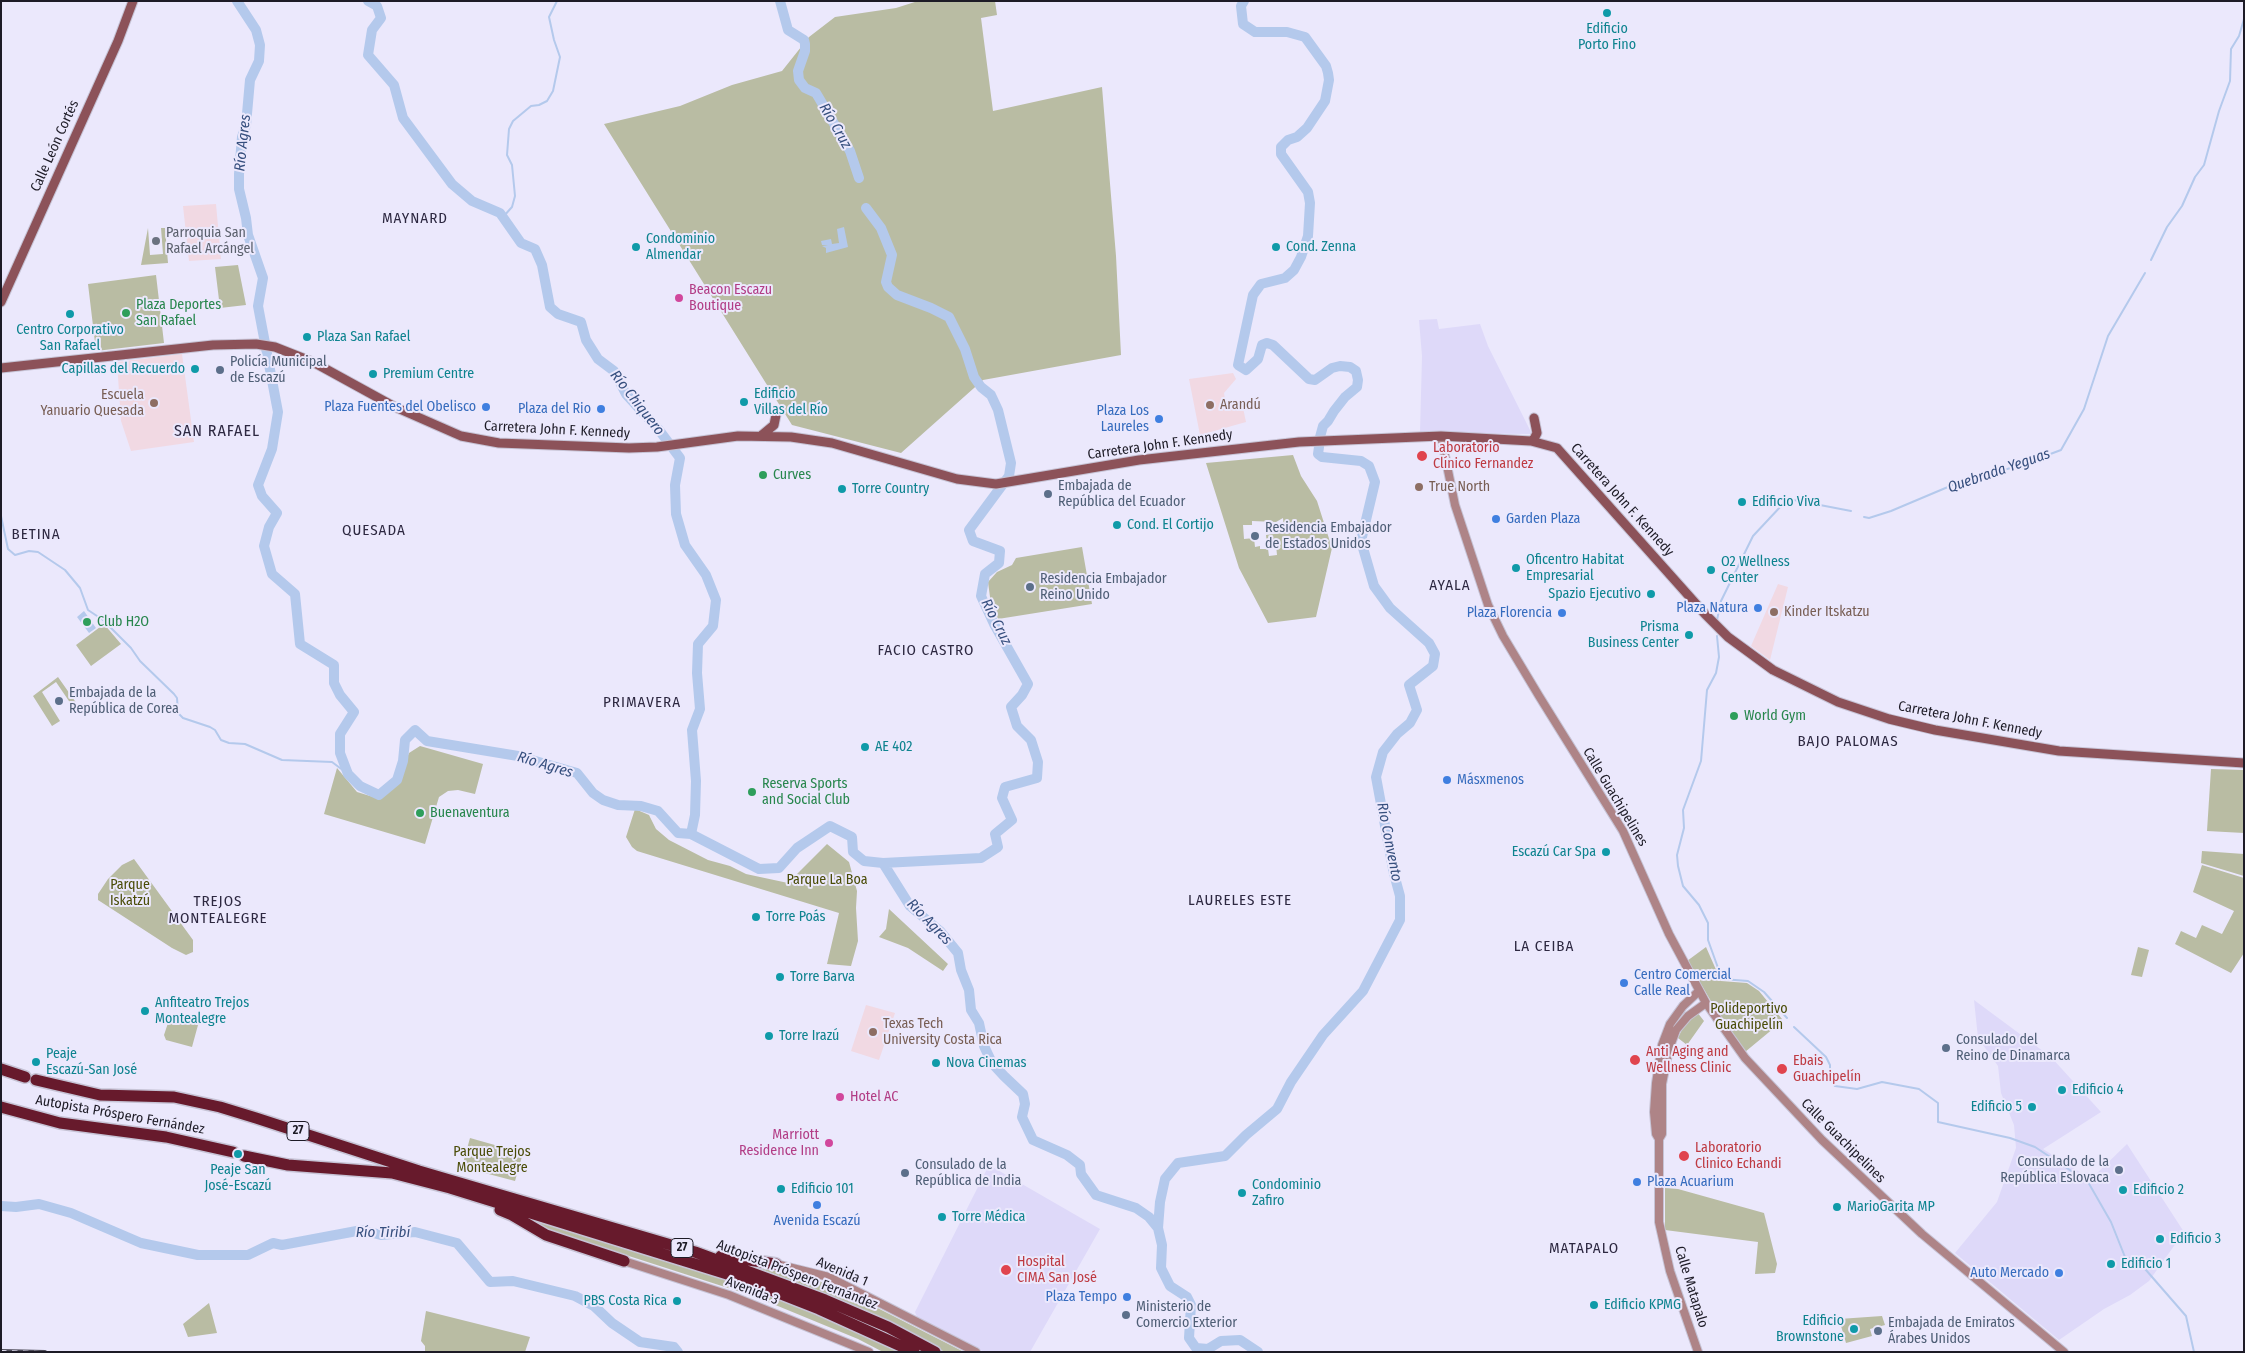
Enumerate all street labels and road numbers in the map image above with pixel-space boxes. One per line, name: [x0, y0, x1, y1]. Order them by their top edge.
street label: Calle León Cortés: [27, 98, 83, 194]
street label: Carretera John F. Kennedy: [484, 418, 630, 442]
street label: Carretera John F. Kennedy: [1087, 427, 1233, 463]
street label: Carretera John F. Kennedy: [1567, 440, 1677, 560]
street label: Carretera John F. Kennedy: [1897, 698, 2043, 742]
street label: Calle Guachipelines: [1579, 745, 1651, 849]
street label: Autopista Próspero Fernández: [34, 1092, 206, 1138]
street label: Calle Guachipelines: [1797, 1095, 1889, 1187]
road number: 27: [287, 1122, 309, 1140]
street label: Autopista Próspero Fernández: [714, 1236, 880, 1314]
road number: 27: [671, 1238, 693, 1258]
street label: Calle Matapalo: [1671, 1244, 1711, 1330]
street label: Avenida 1: [814, 1254, 870, 1290]
street label: Avenida 3: [723, 1273, 781, 1309]

